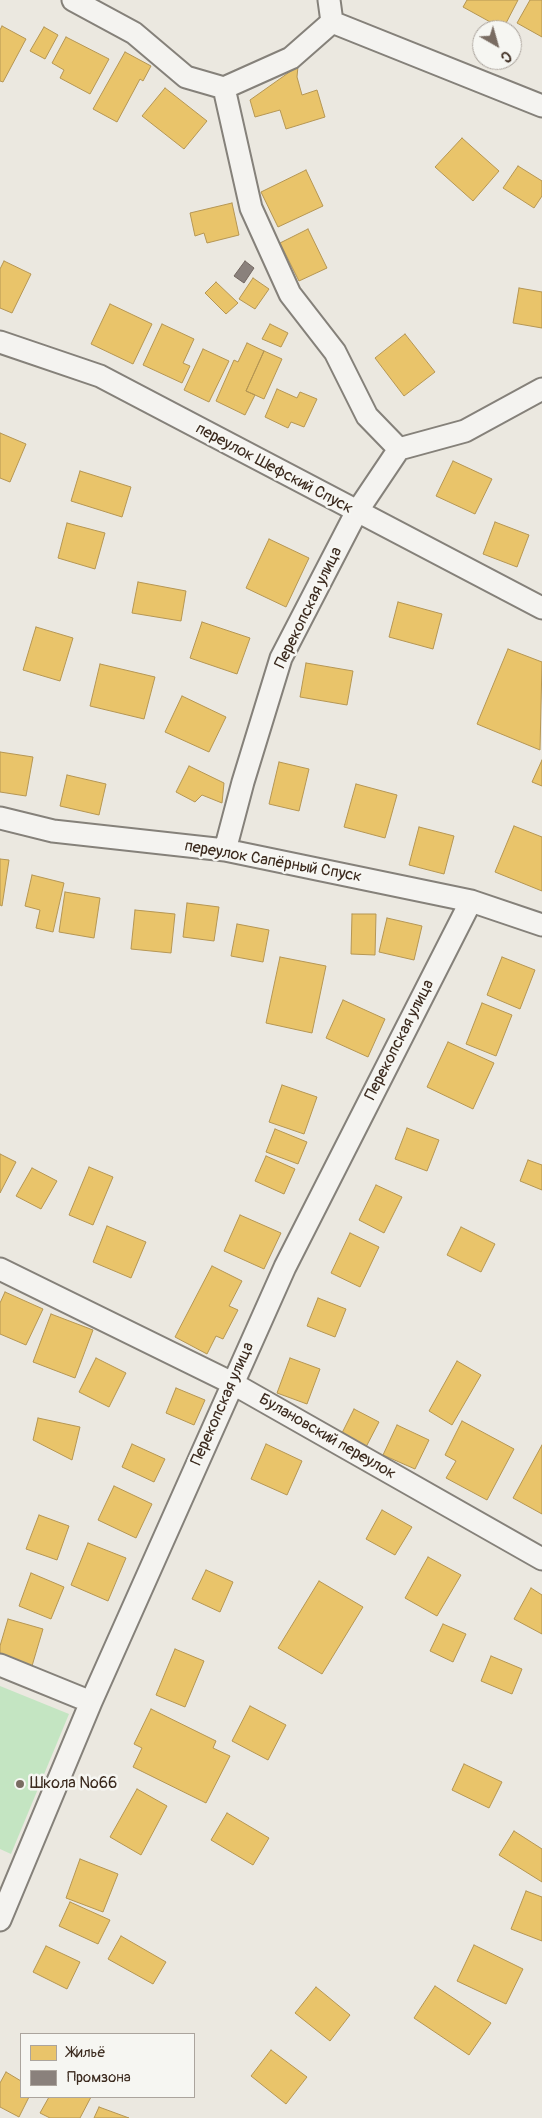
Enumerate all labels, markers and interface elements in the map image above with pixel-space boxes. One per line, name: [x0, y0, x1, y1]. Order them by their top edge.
north arrow: [472, 20, 522, 70]
text: С: [497, 47, 515, 66]
street label: переулок Шефский Спуск: [192, 419, 356, 519]
street label: Перекопская улица: [271, 544, 347, 672]
street label: переулок Сапёрный Спуск: [183, 837, 363, 887]
street label: Перекопская улица: [361, 977, 439, 1103]
street label: Перекопская улица: [187, 1340, 259, 1468]
street label: Булановский переулок: [255, 1390, 399, 1484]
place label: Школа №66: [30, 1774, 117, 1794]
marker: Школа №66: [14, 1778, 26, 1790]
legend: [20, 2033, 195, 2098]
text: Жильё: [67, 2043, 106, 2062]
text: Промзона: [67, 2068, 131, 2087]

